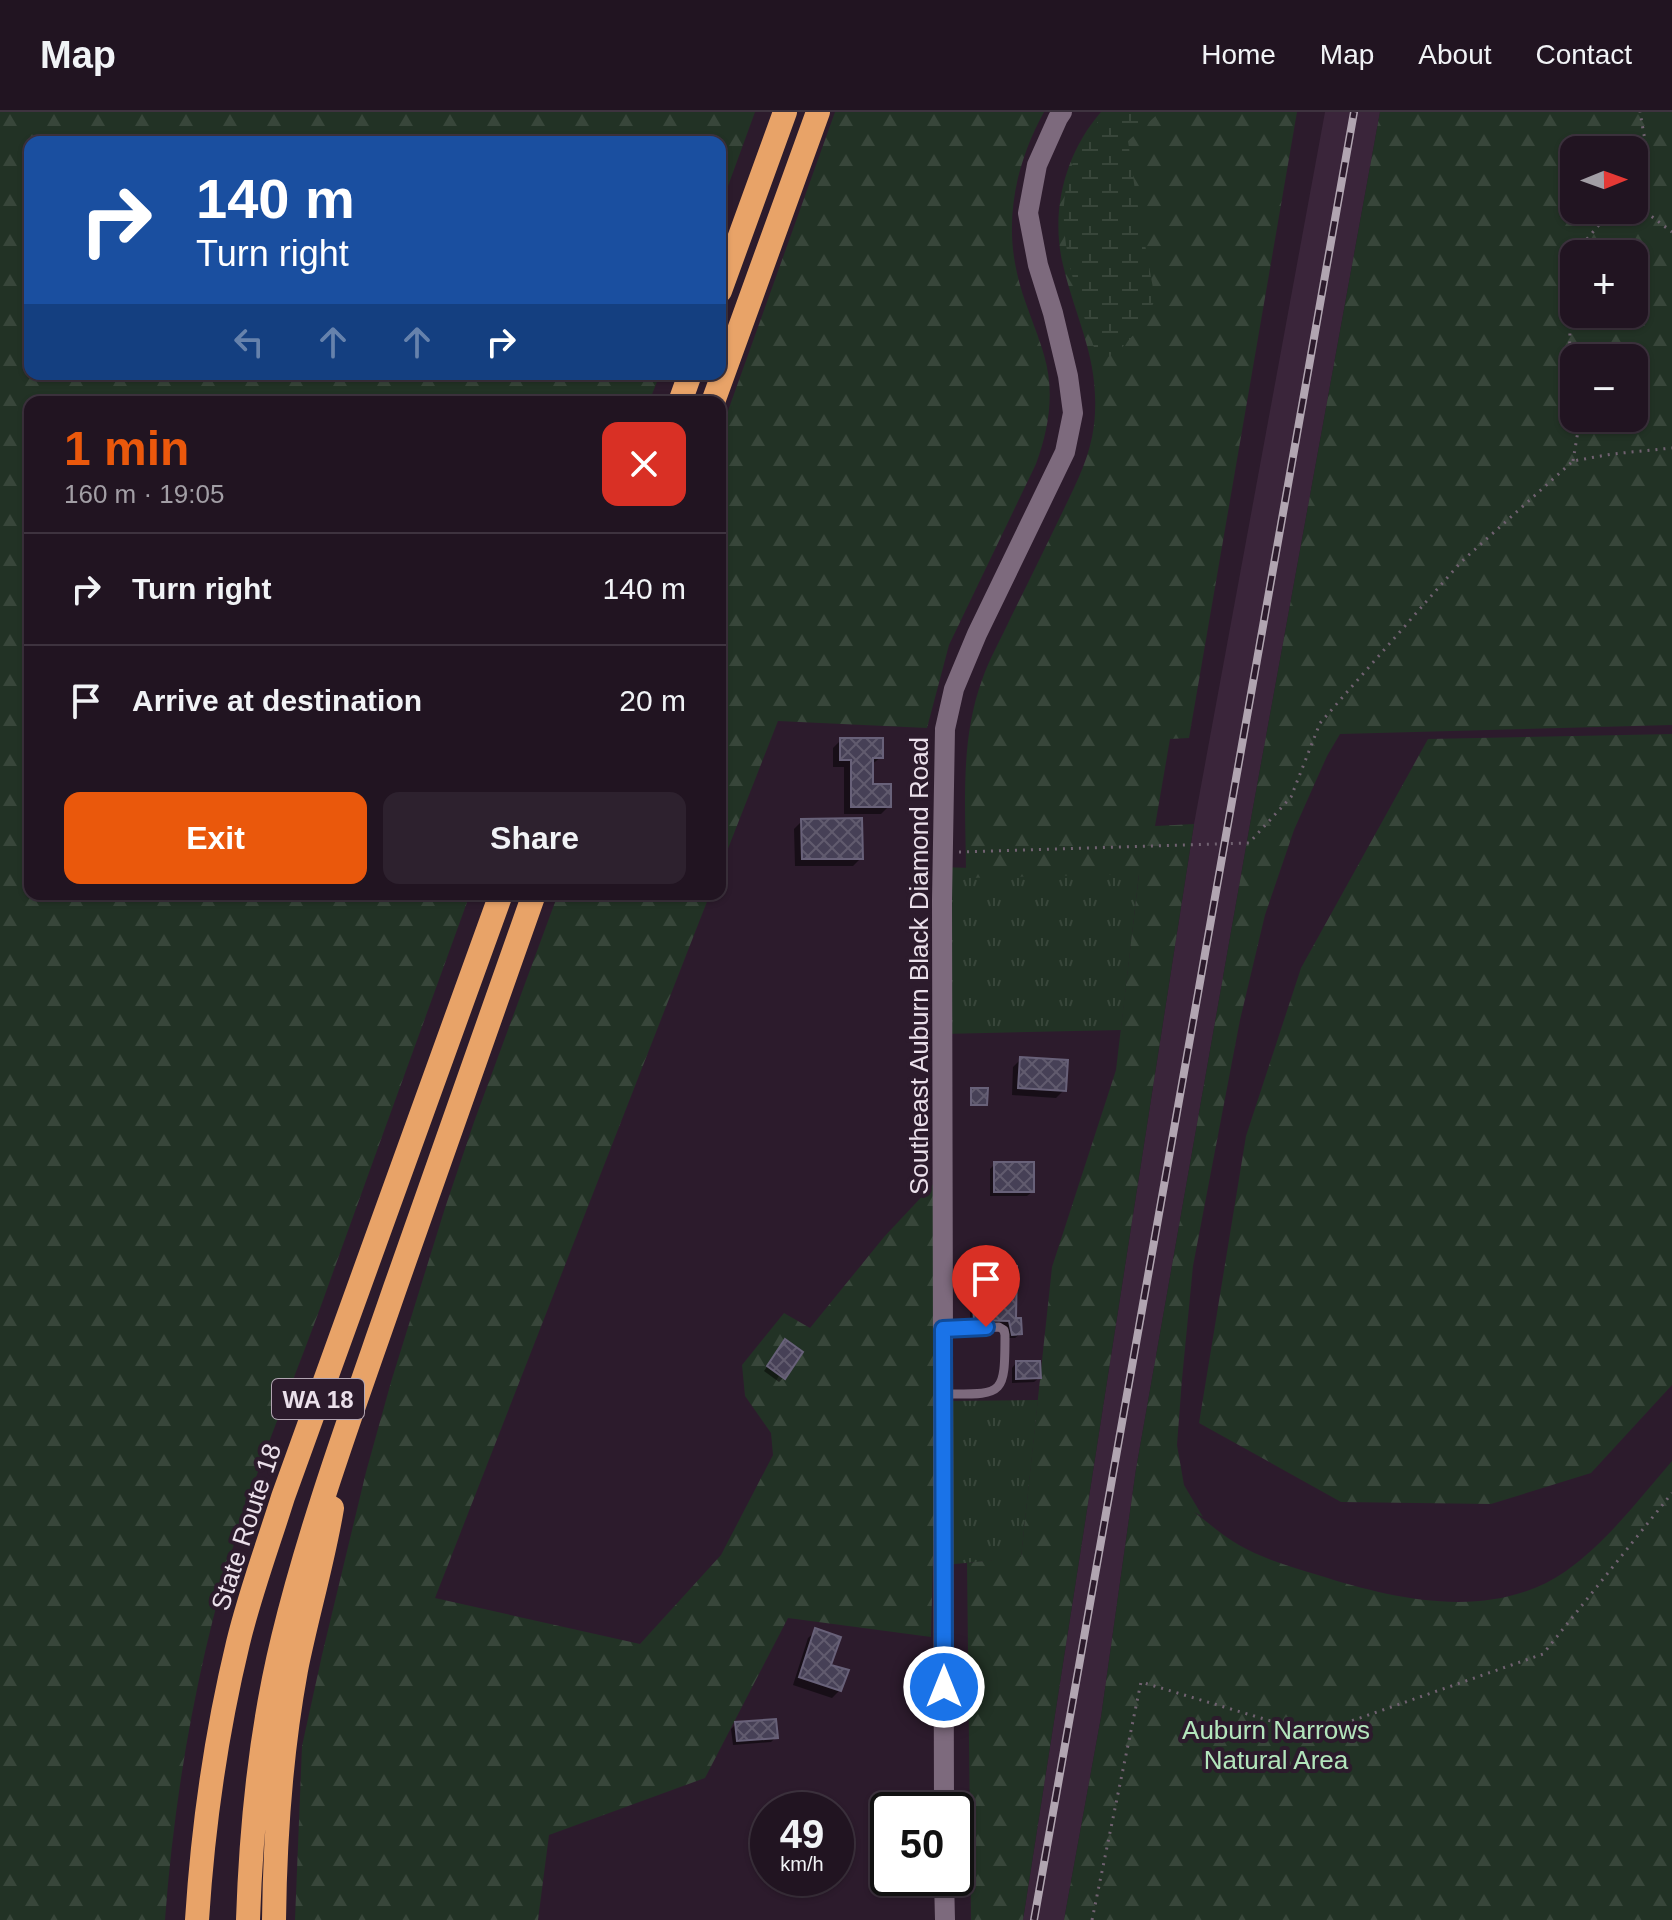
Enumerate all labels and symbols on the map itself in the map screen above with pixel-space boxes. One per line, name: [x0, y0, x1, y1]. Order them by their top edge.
north arrow: [1560, 136, 1648, 224]
street label: Southeast Auburn Black Diamond Road: [904, 737, 934, 1195]
pin: [952, 1245, 1020, 1327]
road number: WA 18: [272, 1379, 364, 1419]
street label: State Route 18: [205, 1440, 287, 1614]
position arrow: [902, 1645, 986, 1729]
park label: Auburn Narrows Natural Area: [1182, 1715, 1370, 1775]
speed limit sign: 50: [870, 1792, 974, 1896]

